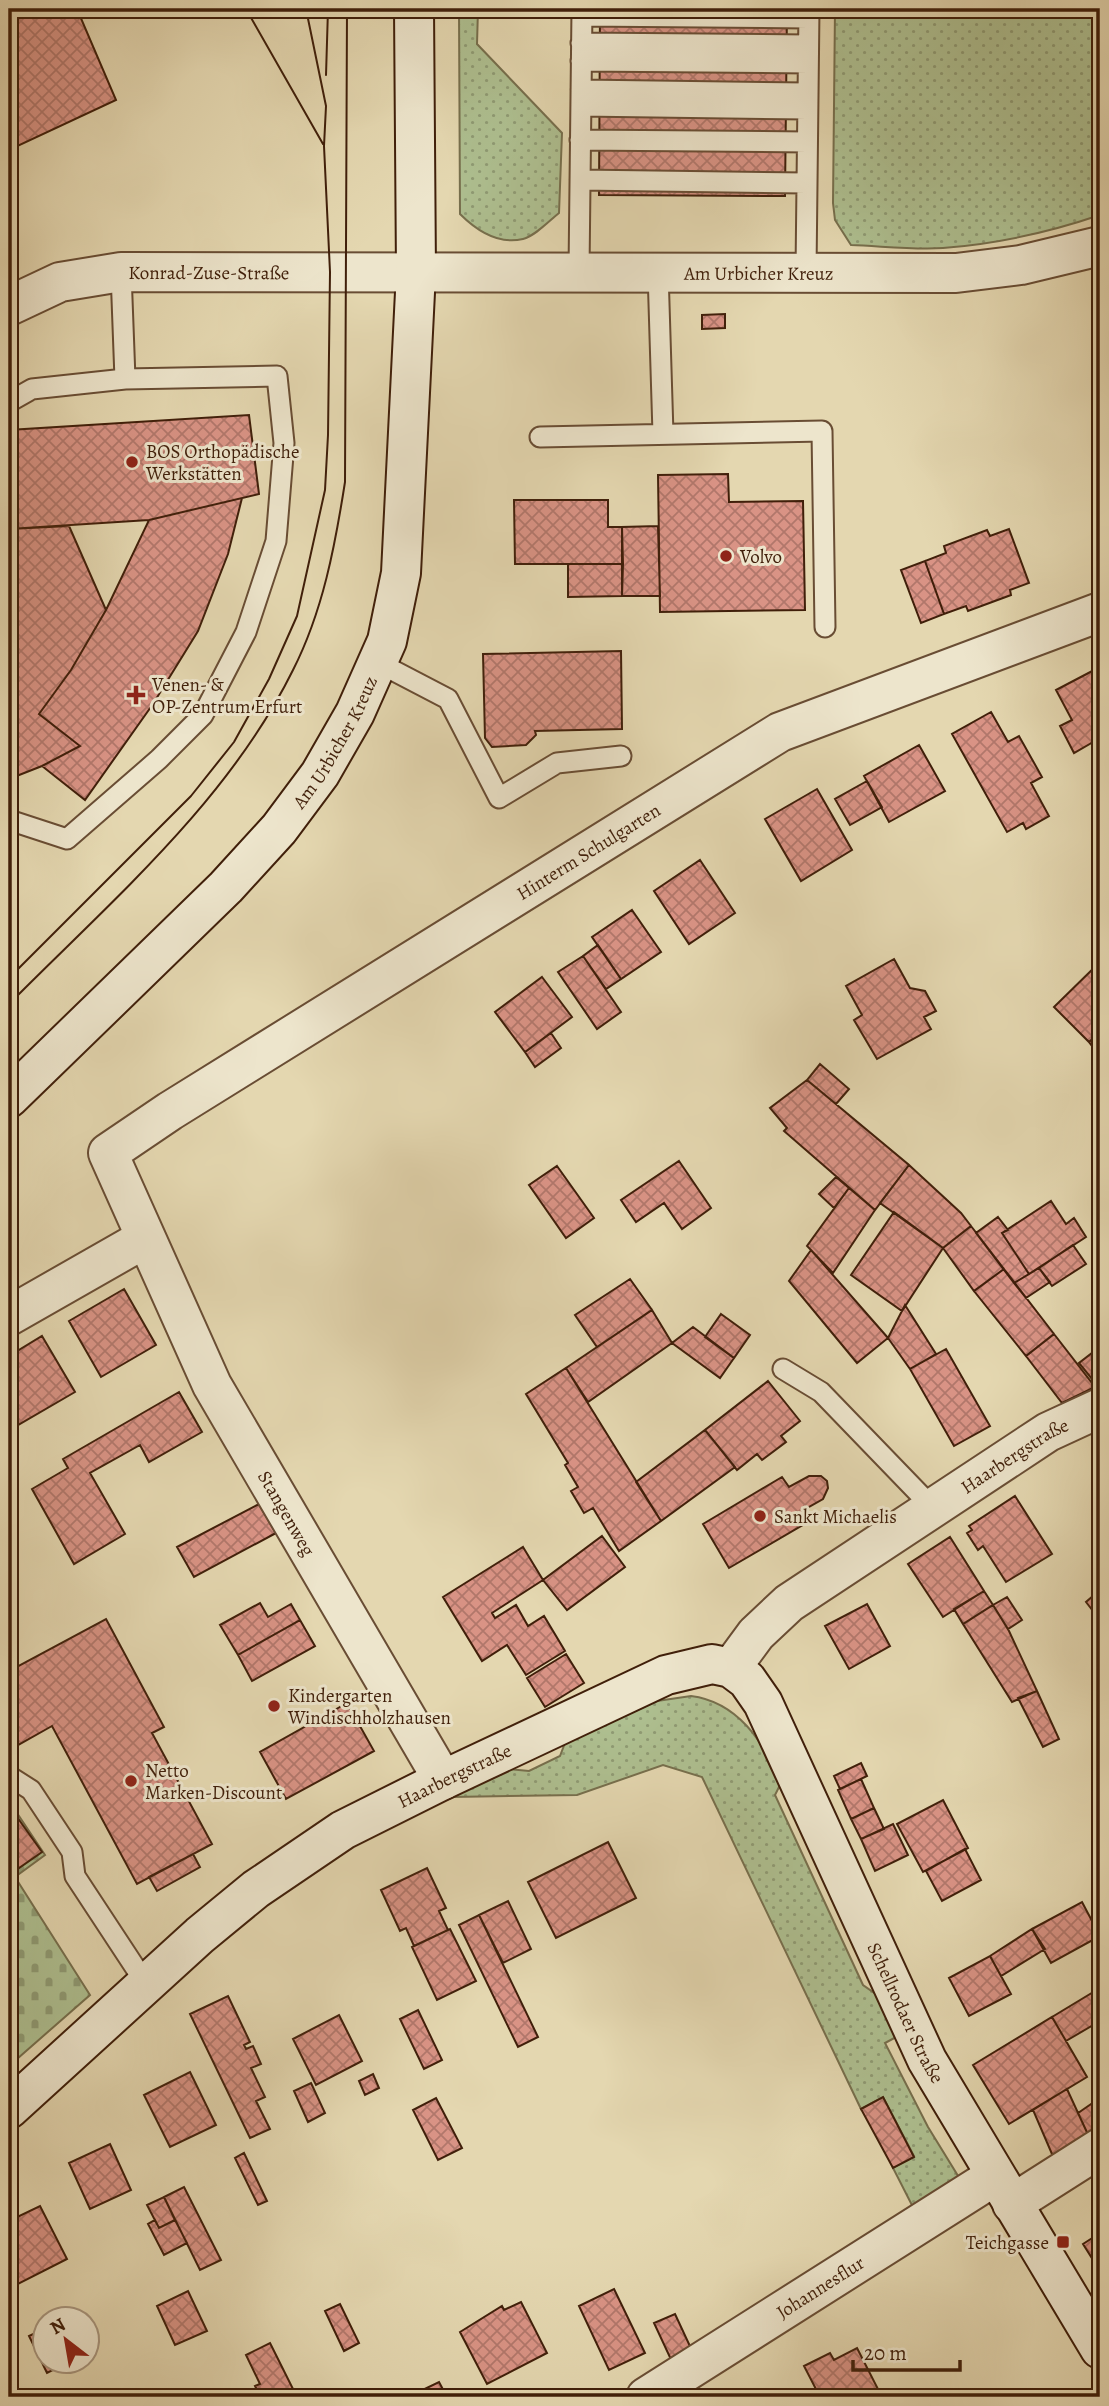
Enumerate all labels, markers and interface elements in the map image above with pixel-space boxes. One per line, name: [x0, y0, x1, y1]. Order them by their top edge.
street label: Konrad-Zuse-Straße: [128, 260, 289, 286]
street label: Am Urbicher Kreuz: [683, 261, 834, 287]
place label: BOS Orthopädische Werkstätten: [145, 439, 299, 487]
marker: BOS Orthopädische Werkstätten: [124, 454, 140, 470]
place label: Volvo: [739, 544, 782, 570]
marker: Volvo: [718, 548, 734, 564]
place label: Venen- & OP-Zentrum Erfurt: [151, 672, 302, 720]
street label: Am Urbicher Kreuz: [286, 672, 384, 815]
marker: Venen- & OP-Zentrum Erfurt: [126, 685, 146, 705]
street label: Hinterm Schulgarten: [512, 797, 666, 907]
street label: Haarbergstraße: [956, 1412, 1073, 1500]
street label: Stangenweg: [251, 1466, 321, 1561]
place label: Sankt Michaelis: [774, 1504, 897, 1530]
marker: Sankt Michaelis: [752, 1508, 768, 1524]
place label: Kindergarten Windischholzhausen: [287, 1683, 451, 1731]
marker: Kindergarten Windischholzhausen: [266, 1698, 282, 1714]
street label: Haarbergstraße: [393, 1738, 516, 1815]
place label: Netto Marken-Discount: [145, 1758, 282, 1806]
marker: Netto Marken-Discount: [123, 1773, 139, 1789]
street label: Schellrodaer Straße: [861, 1938, 950, 2088]
place label: Teichgasse: [966, 2230, 1049, 2256]
marker: Teichgasse: [1055, 2234, 1071, 2250]
street label: Johannesflur: [772, 2250, 870, 2325]
north arrow: [32, 2304, 102, 2374]
text: N: [45, 2311, 71, 2341]
scale bar: [853, 2329, 960, 2373]
text: 20 m: [864, 2339, 907, 2367]

